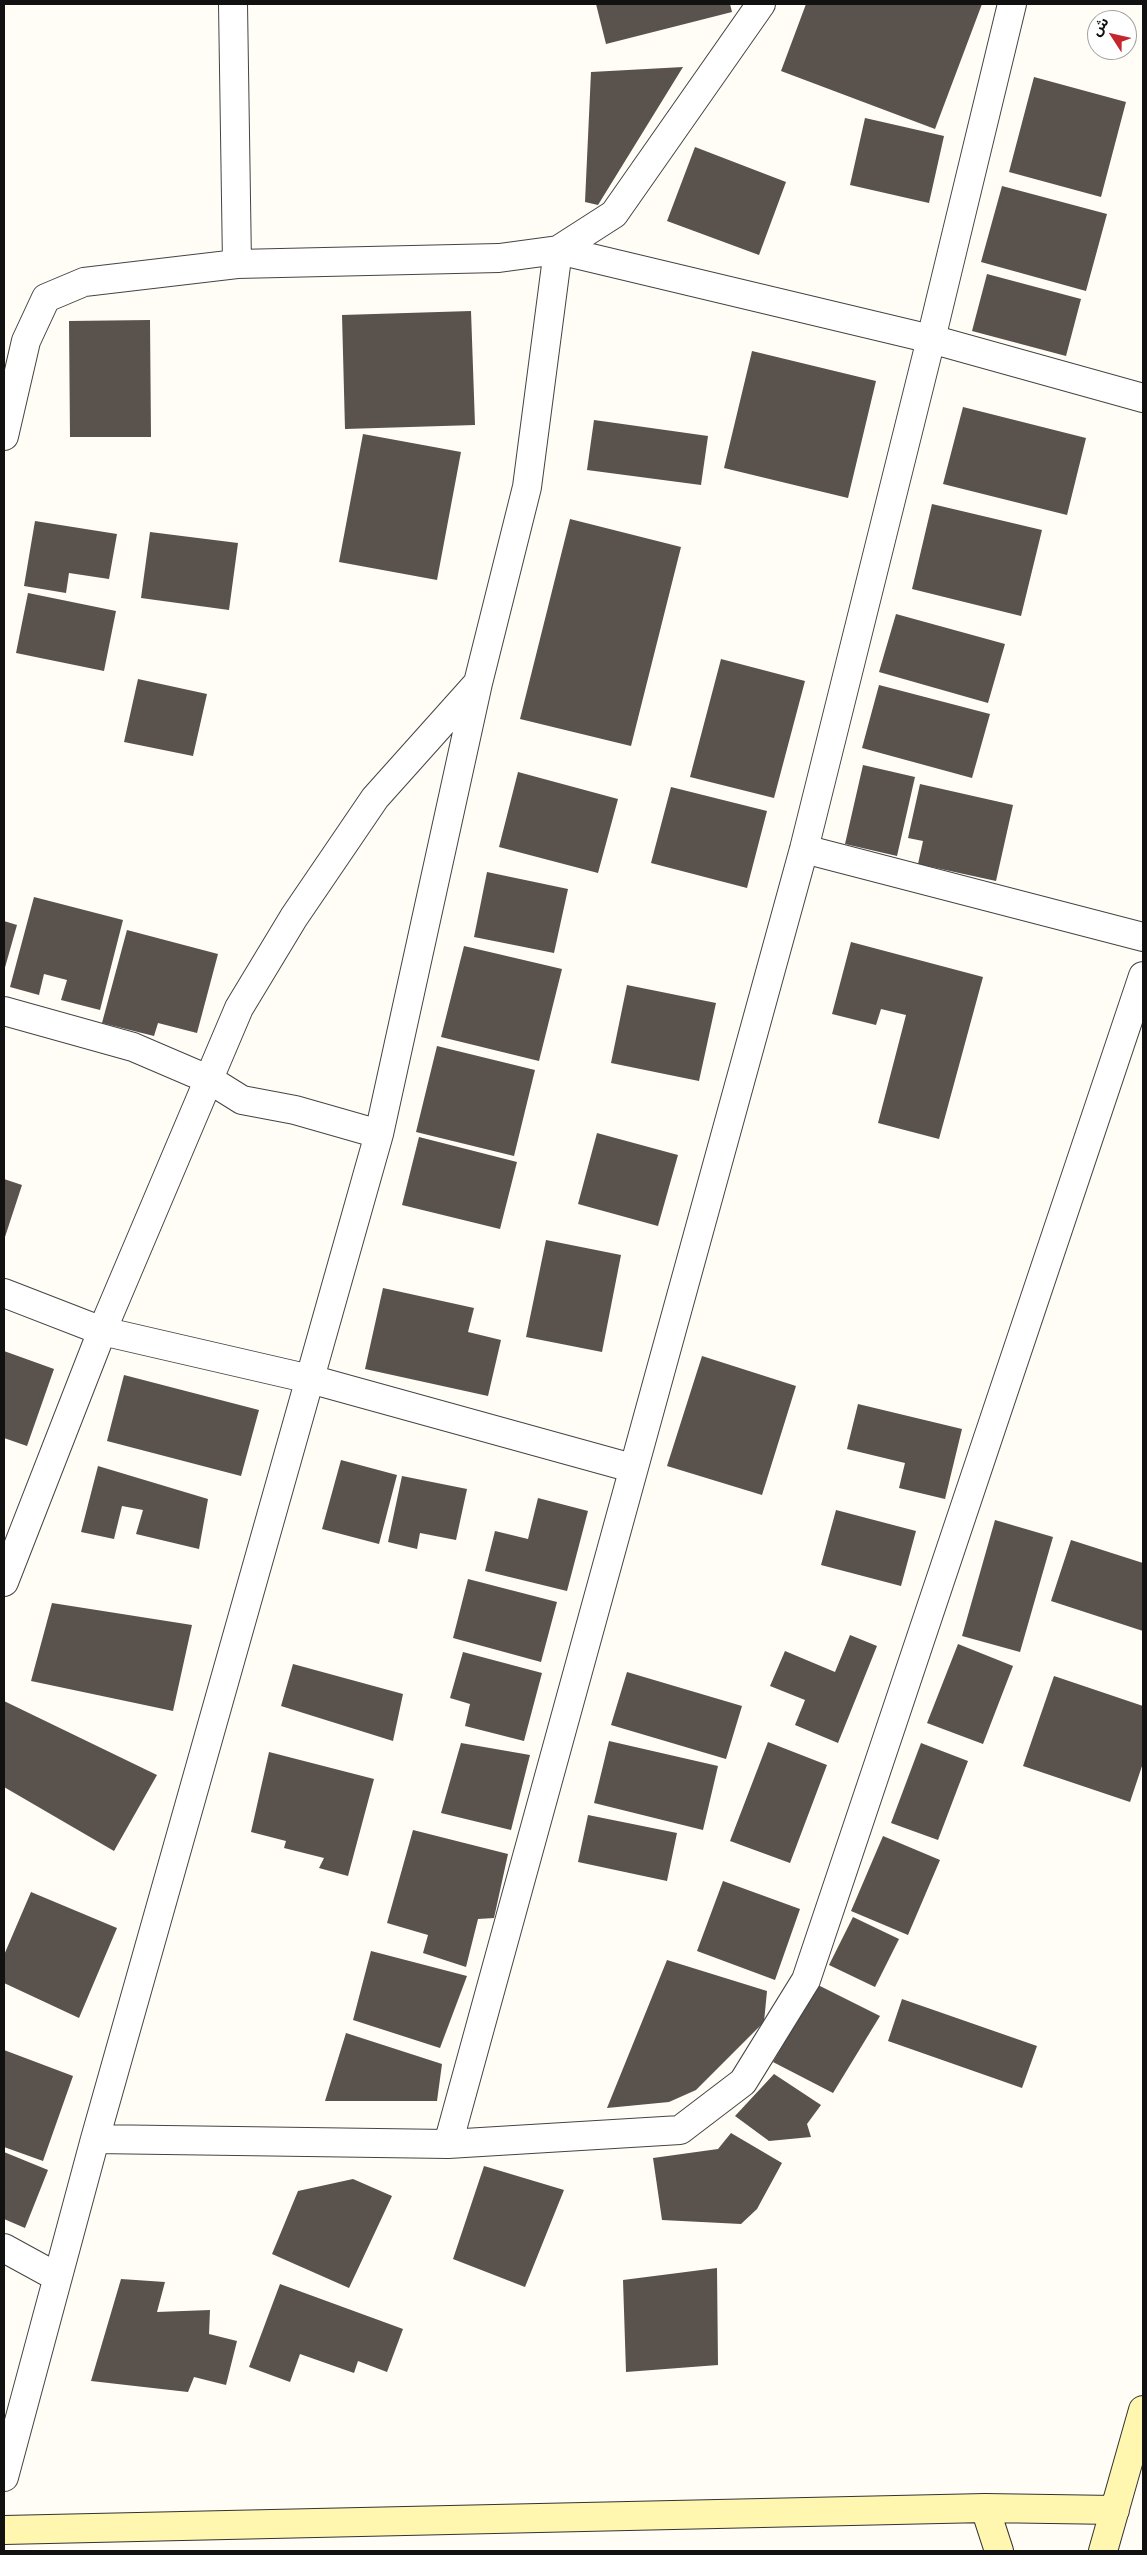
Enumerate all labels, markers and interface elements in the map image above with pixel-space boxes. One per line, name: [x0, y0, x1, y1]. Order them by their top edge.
north arrow: [1087, 10, 1137, 60]
text: ش: [1083, 11, 1118, 43]

